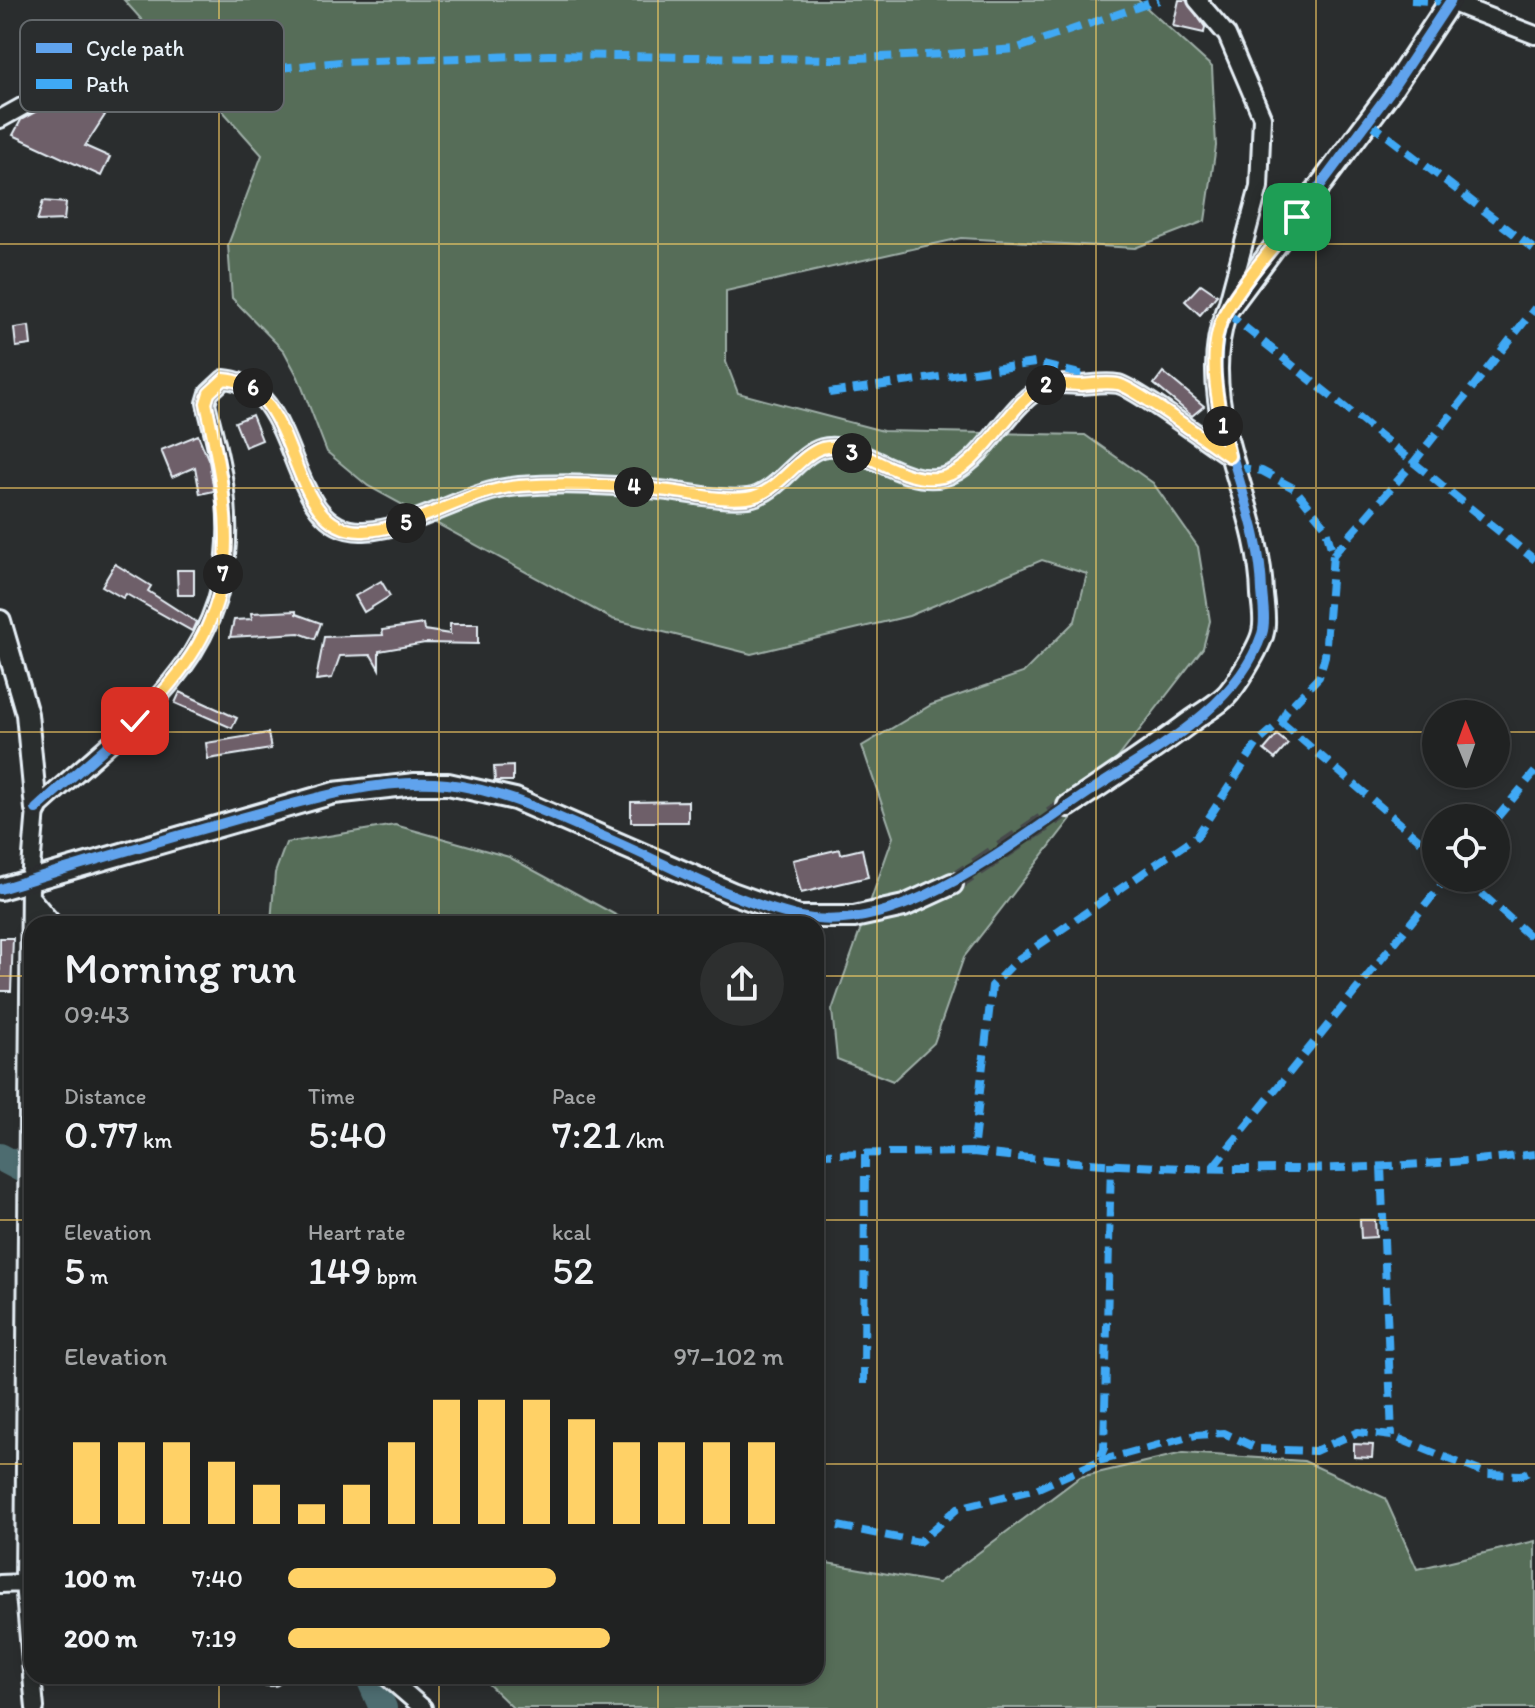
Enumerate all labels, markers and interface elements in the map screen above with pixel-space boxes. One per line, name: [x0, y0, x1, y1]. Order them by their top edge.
legend: [20, 20, 284, 112]
text: Cycle path: [86, 35, 185, 62]
text: Path: [86, 71, 129, 98]
pin: [1263, 183, 1331, 251]
icon: arrive: [1275, 195, 1319, 239]
pin: 2: [1026, 365, 1066, 405]
pin: 6: [233, 368, 273, 408]
text: 2: [1040, 371, 1052, 398]
text: 6: [247, 374, 259, 401]
pin: 1: [1203, 406, 1243, 446]
text: 1: [1218, 412, 1228, 439]
pin: 3: [832, 433, 872, 473]
text: 3: [846, 439, 858, 466]
pin: 4: [614, 467, 654, 507]
text: 4: [627, 473, 641, 500]
pin: 5: [386, 503, 426, 543]
text: 5: [400, 509, 412, 536]
pin: 7: [203, 554, 243, 594]
text: 7: [218, 560, 228, 587]
pin: [101, 687, 169, 755]
icon: check: [113, 699, 157, 743]
north arrow: [1422, 700, 1510, 788]
map controls: [1422, 700, 1510, 892]
button: locate: [1422, 804, 1510, 892]
text: Morning run: [64, 941, 297, 994]
button: share: [700, 942, 784, 1026]
text: 09:43: [64, 998, 130, 1030]
text: Distance: [64, 1083, 146, 1110]
text: Time: [308, 1083, 355, 1110]
text: Pace: [552, 1083, 596, 1110]
text: 0.77: [64, 1110, 138, 1158]
text: 5:40: [308, 1110, 387, 1158]
text: 7:21: [552, 1110, 621, 1158]
text: km: [138, 1127, 172, 1154]
text: /km: [621, 1127, 665, 1154]
text: Elevation: [64, 1219, 151, 1246]
text: Heart rate: [308, 1219, 405, 1246]
text: kcal: [552, 1219, 591, 1246]
text: 5: [64, 1246, 85, 1294]
text: 149: [308, 1246, 372, 1294]
text: 52: [552, 1246, 594, 1294]
text: m: [85, 1263, 108, 1290]
text: bpm: [372, 1263, 417, 1290]
text: Elevation: [64, 1340, 167, 1372]
text: 97–102 m: [674, 1340, 784, 1372]
text: 100 m: [64, 1562, 136, 1594]
text: 7:40: [192, 1562, 243, 1594]
text: 200 m: [64, 1622, 137, 1654]
text: 7:19: [192, 1622, 237, 1654]

